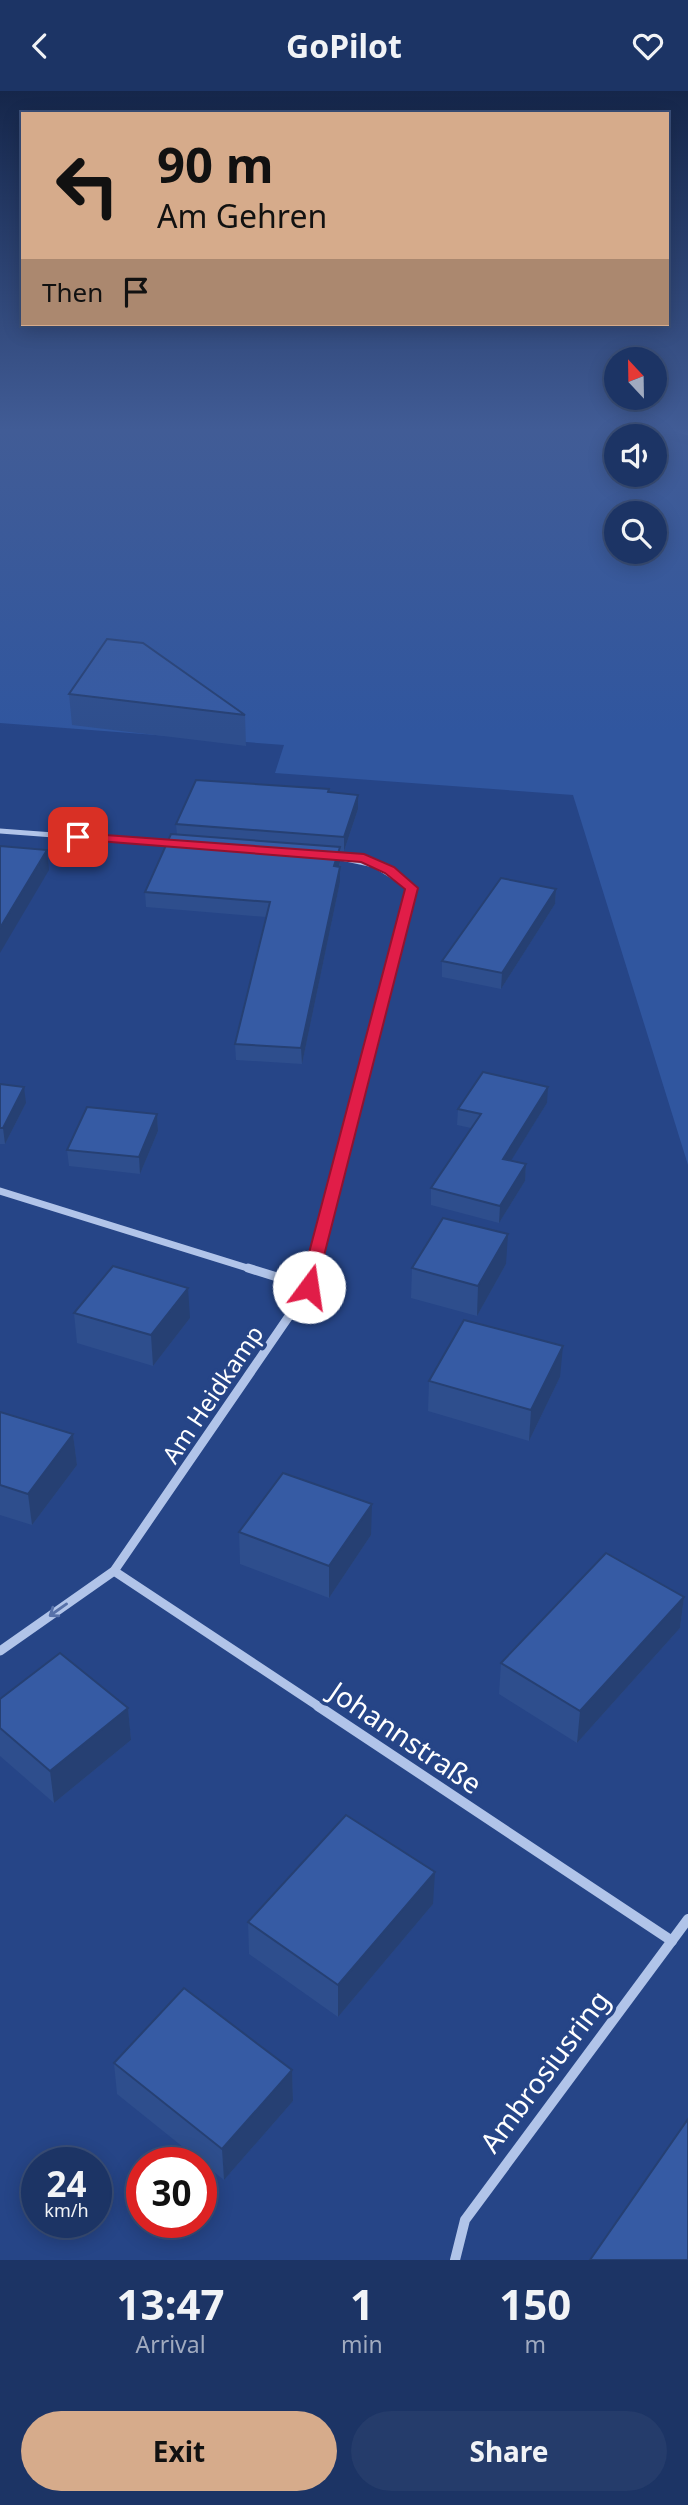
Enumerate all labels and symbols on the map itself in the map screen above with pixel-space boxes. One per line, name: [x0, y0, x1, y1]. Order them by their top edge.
north arrow: [604, 347, 667, 409]
pin: [48, 807, 108, 867]
position arrow: [272, 1250, 346, 1324]
street label: Am Heidkamp: [154, 1319, 270, 1469]
one-way arrow: [49, 1603, 68, 1617]
street label: Johannstraße: [320, 1670, 490, 1802]
street label: Ambrosiusring: [470, 1982, 618, 2160]
speed limit sign: 30: [126, 2147, 217, 2238]

